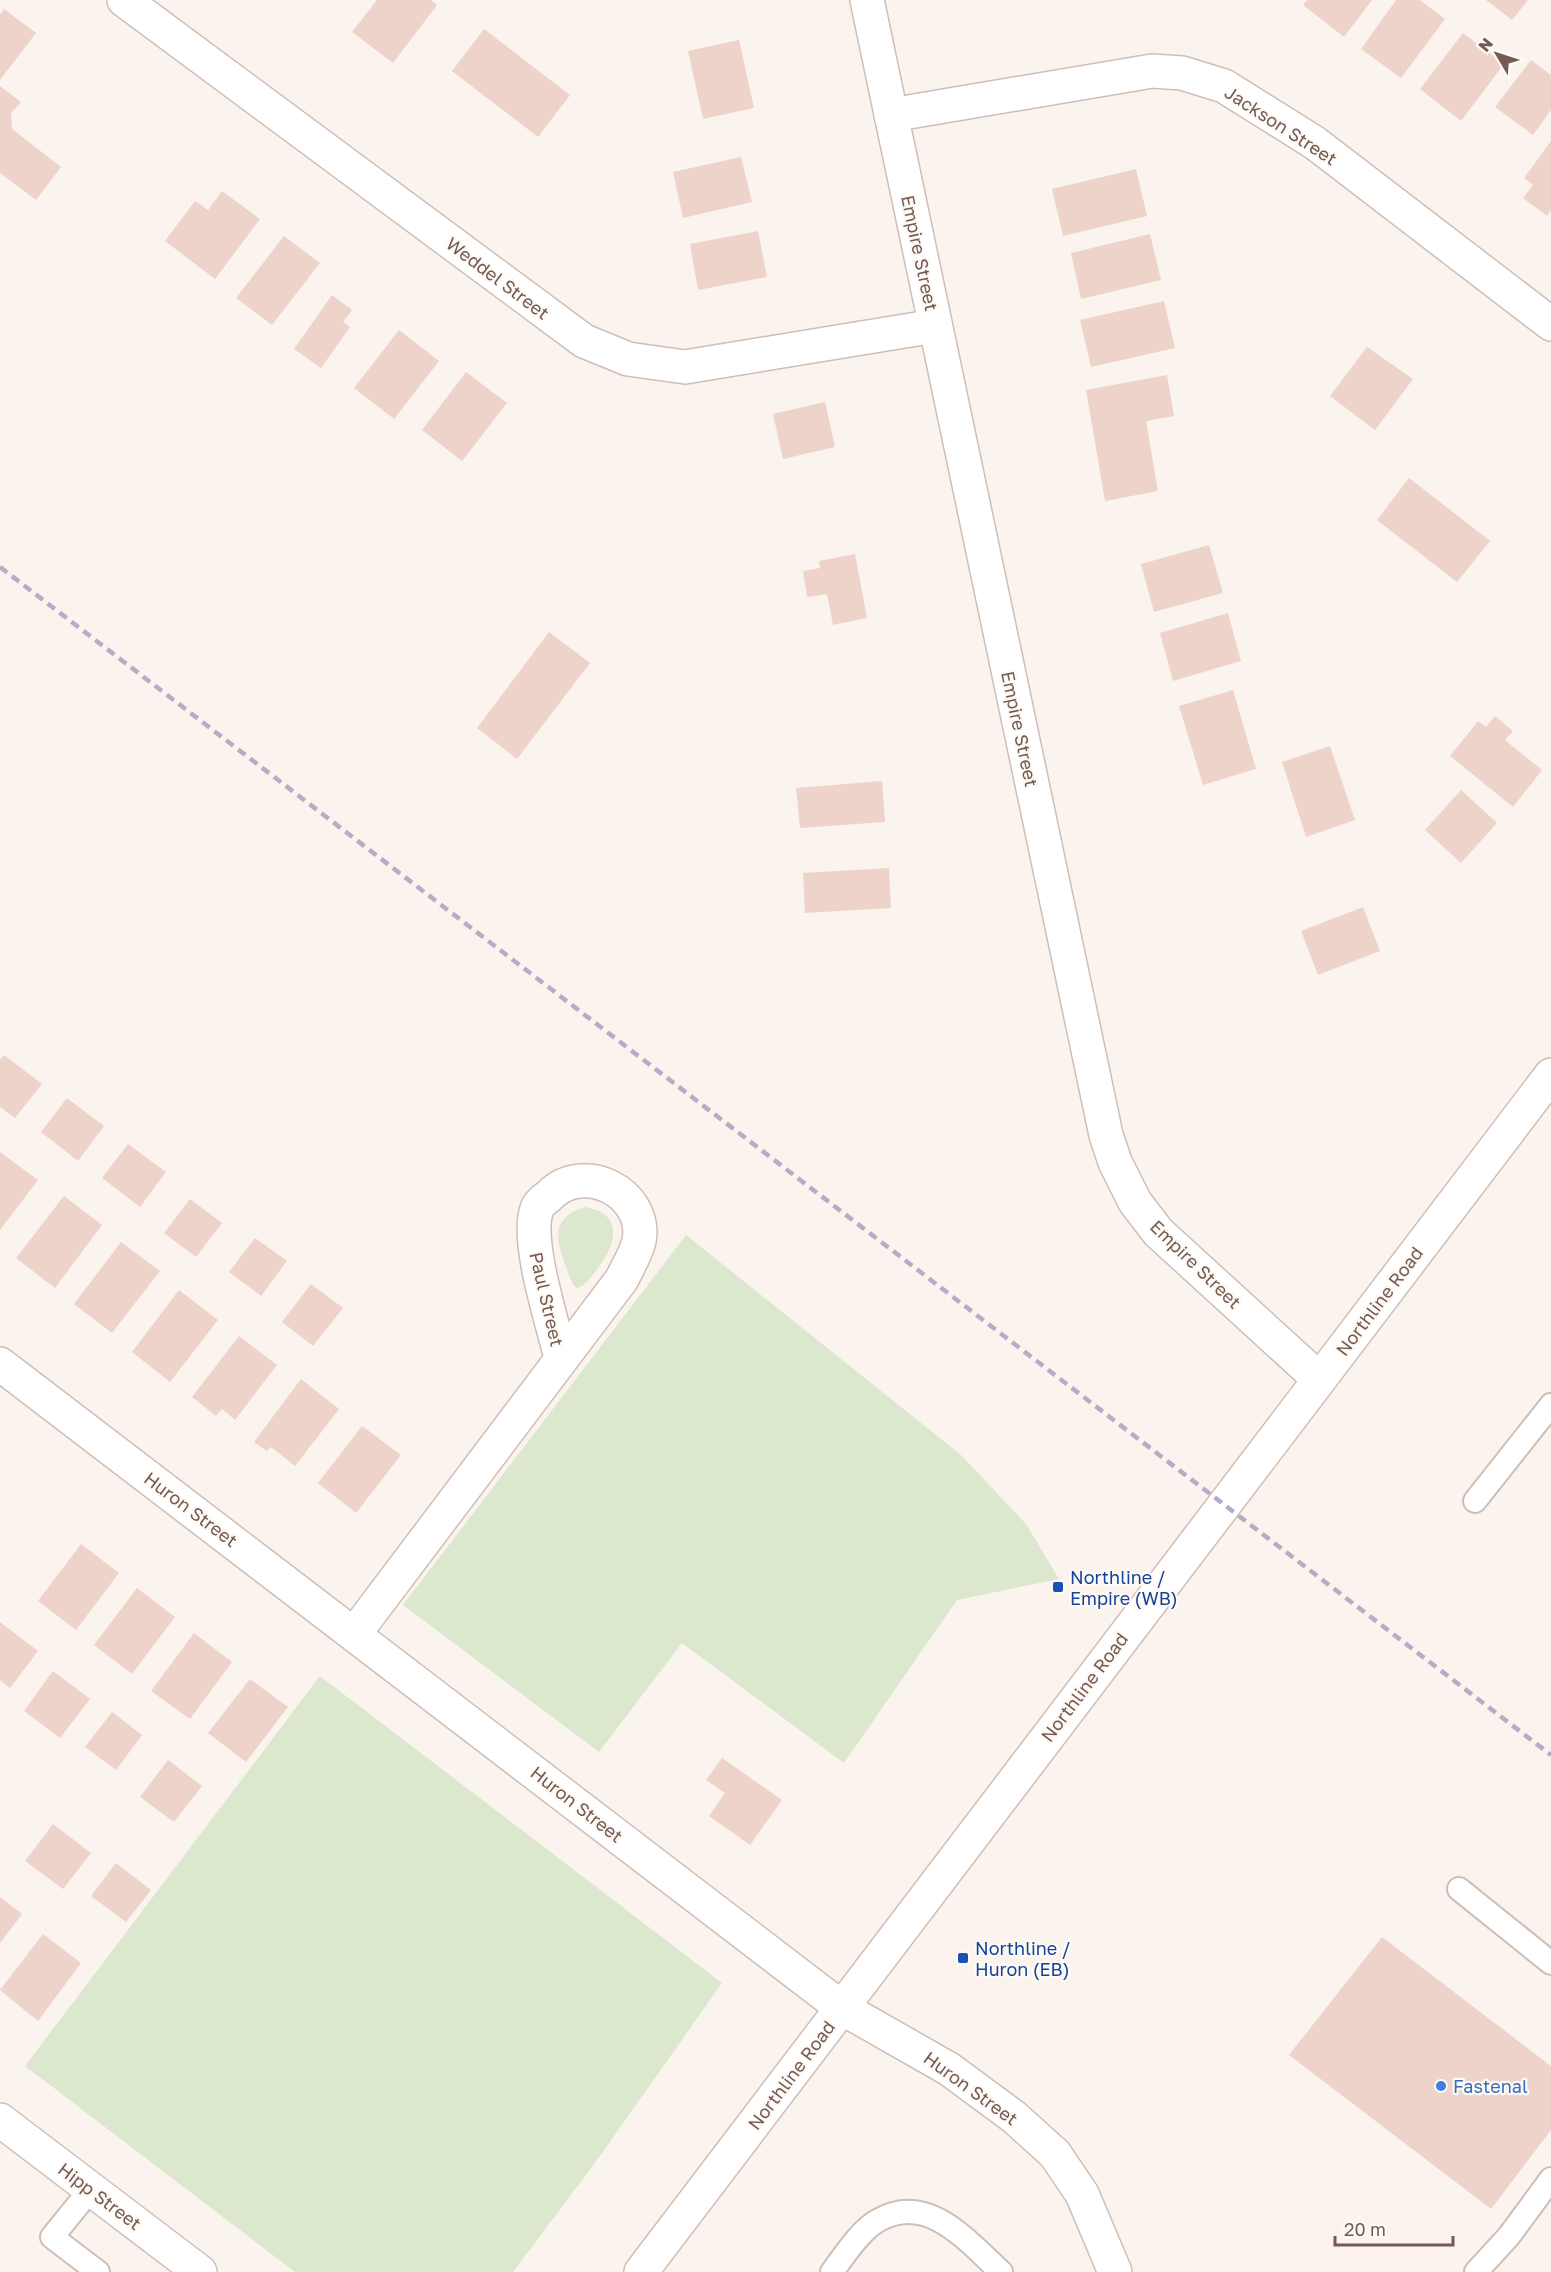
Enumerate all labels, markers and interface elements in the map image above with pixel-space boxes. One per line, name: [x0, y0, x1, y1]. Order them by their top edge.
north arrow: [1467, 24, 1527, 84]
text: N: [1474, 34, 1497, 56]
street label: Jackson Street: [1221, 81, 1341, 169]
street label: Empire Street: [897, 193, 943, 313]
street label: Weddel Street: [442, 232, 554, 324]
street label: Empire Street: [997, 669, 1043, 789]
street label: Empire Street: [1146, 1215, 1246, 1313]
street label: Northline Road: [1331, 1242, 1427, 1360]
street label: Paul Street: [525, 1250, 569, 1348]
street label: Huron Street: [140, 1467, 242, 1551]
place label: Northline / Empire (WB): [1070, 1566, 1178, 1609]
marker: Northline / Empire (WB): [1051, 1580, 1065, 1594]
street label: Northline Road: [1036, 1628, 1132, 1746]
street label: Huron Street: [526, 1761, 628, 1847]
place label: Northline / Huron (EB): [975, 1937, 1070, 1980]
marker: Northline / Huron (EB): [956, 1951, 970, 1965]
street label: Northline Road: [743, 2016, 839, 2134]
street label: Huron Street: [920, 2046, 1022, 2130]
place label: Fastenal: [1453, 2075, 1528, 2097]
marker: Fastenal: [1434, 2079, 1448, 2093]
street label: Hipp Street: [54, 2158, 146, 2234]
scale bar: [1335, 2209, 1454, 2247]
text: 20 m: [1344, 2218, 1386, 2240]

